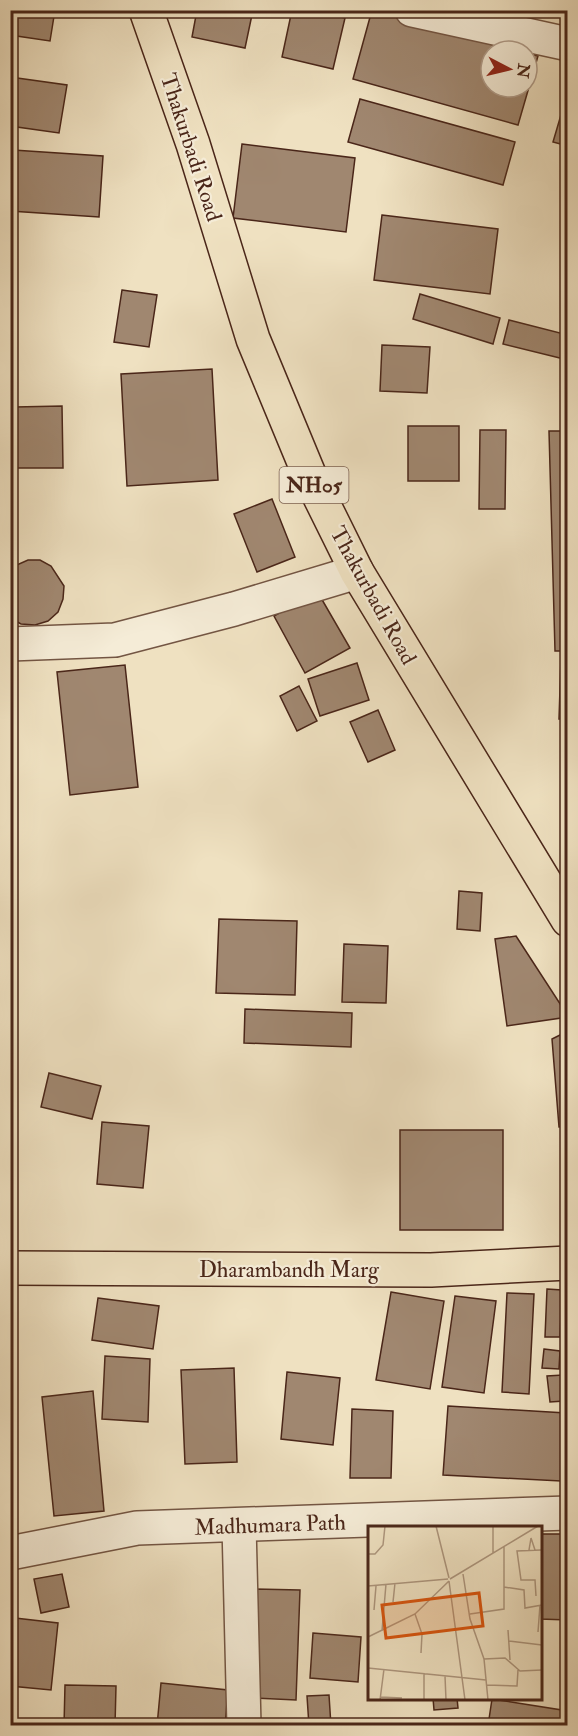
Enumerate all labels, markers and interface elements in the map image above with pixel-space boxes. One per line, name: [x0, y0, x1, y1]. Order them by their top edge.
north arrow: [479, 39, 539, 99]
text: N: [512, 61, 534, 80]
street label: Thakurbadi Road: [154, 70, 228, 225]
road number: NH05: [280, 467, 348, 503]
street label: Thakurbadi Road: [324, 521, 423, 670]
street label: Dharambandh Marg: [199, 1256, 380, 1284]
street label: Madhumara Path: [194, 1508, 347, 1542]
inset map: [368, 1526, 542, 1700]

